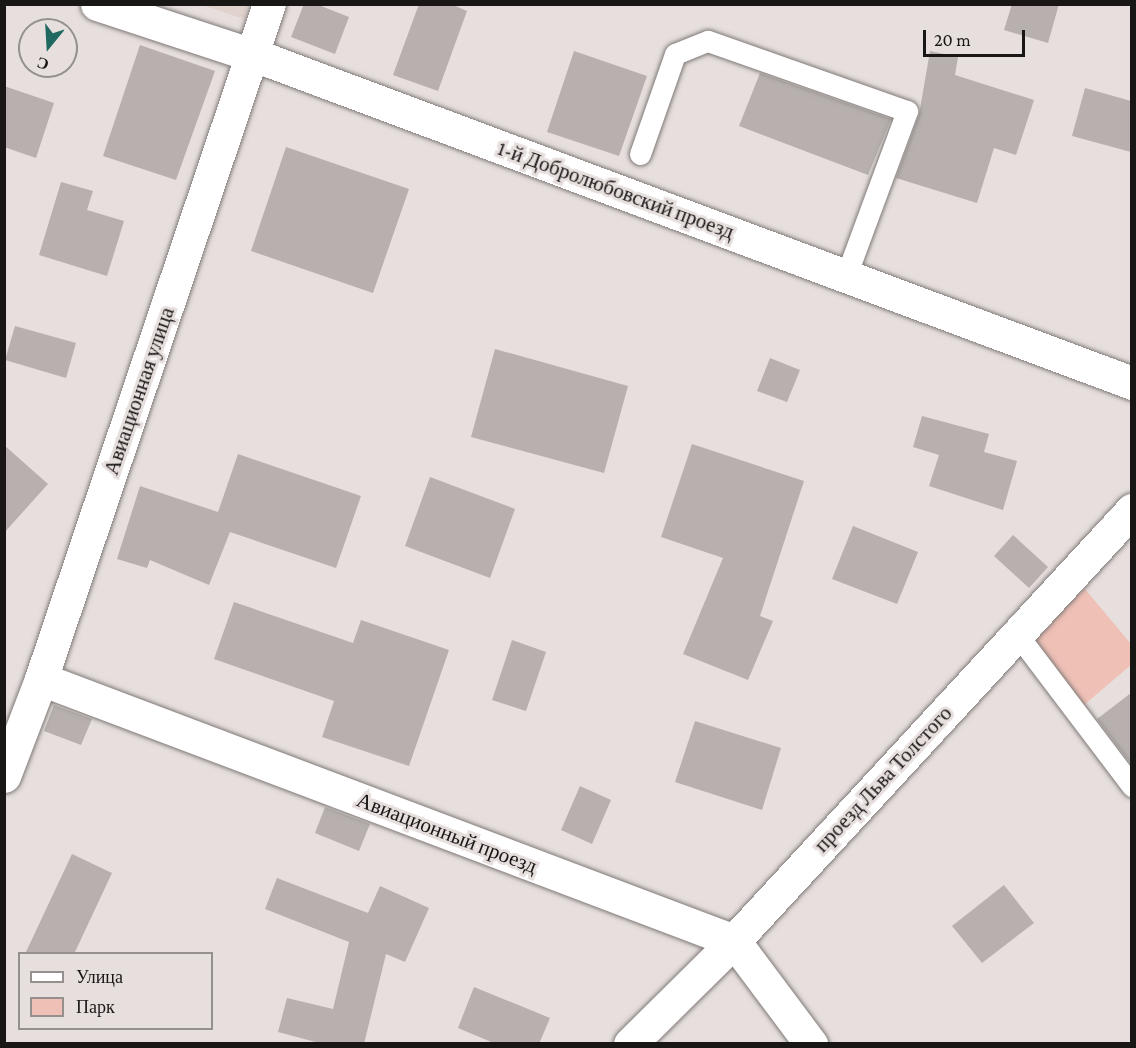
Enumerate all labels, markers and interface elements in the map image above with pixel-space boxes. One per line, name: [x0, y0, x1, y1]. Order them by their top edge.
north arrow: [18, 18, 78, 78]
scale bar: [926, 18, 1028, 56]
text: 20 m: [934, 30, 971, 50]
text: С: [35, 54, 51, 74]
street label: 1-й Добролюбовский проезд: [494, 135, 738, 245]
street label: Авиационная улица: [98, 304, 180, 478]
street label: проезд Льва Толстого: [809, 701, 957, 857]
street label: Авиационный проезд: [353, 787, 541, 879]
legend: [18, 952, 213, 1030]
text: Улица: [76, 967, 123, 987]
text: Парк: [76, 997, 115, 1017]

